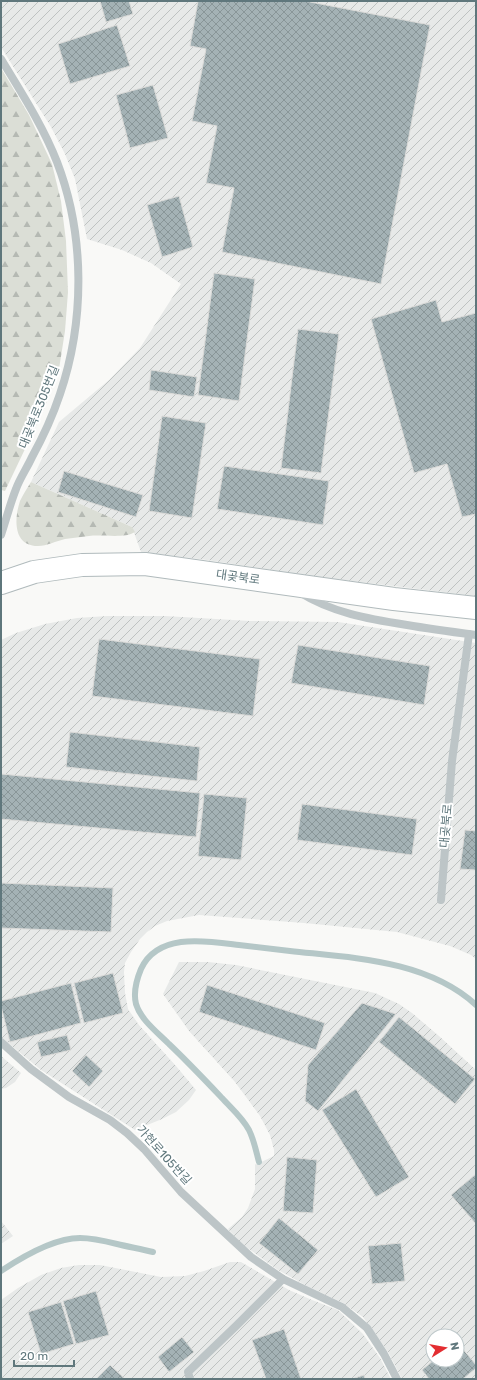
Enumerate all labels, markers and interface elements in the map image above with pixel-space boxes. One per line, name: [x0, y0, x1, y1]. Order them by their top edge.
street label: 대곶북로305번길: [16, 363, 62, 451]
street label: 대곶북로: [215, 567, 261, 587]
street label: 대곶북로: [437, 803, 455, 849]
street label: 가현로105번길: [134, 1122, 194, 1188]
north arrow: [425, 1328, 465, 1368]
text: N: [447, 1341, 461, 1351]
scale bar: [14, 1342, 74, 1368]
text: 20 m: [20, 1349, 48, 1363]

